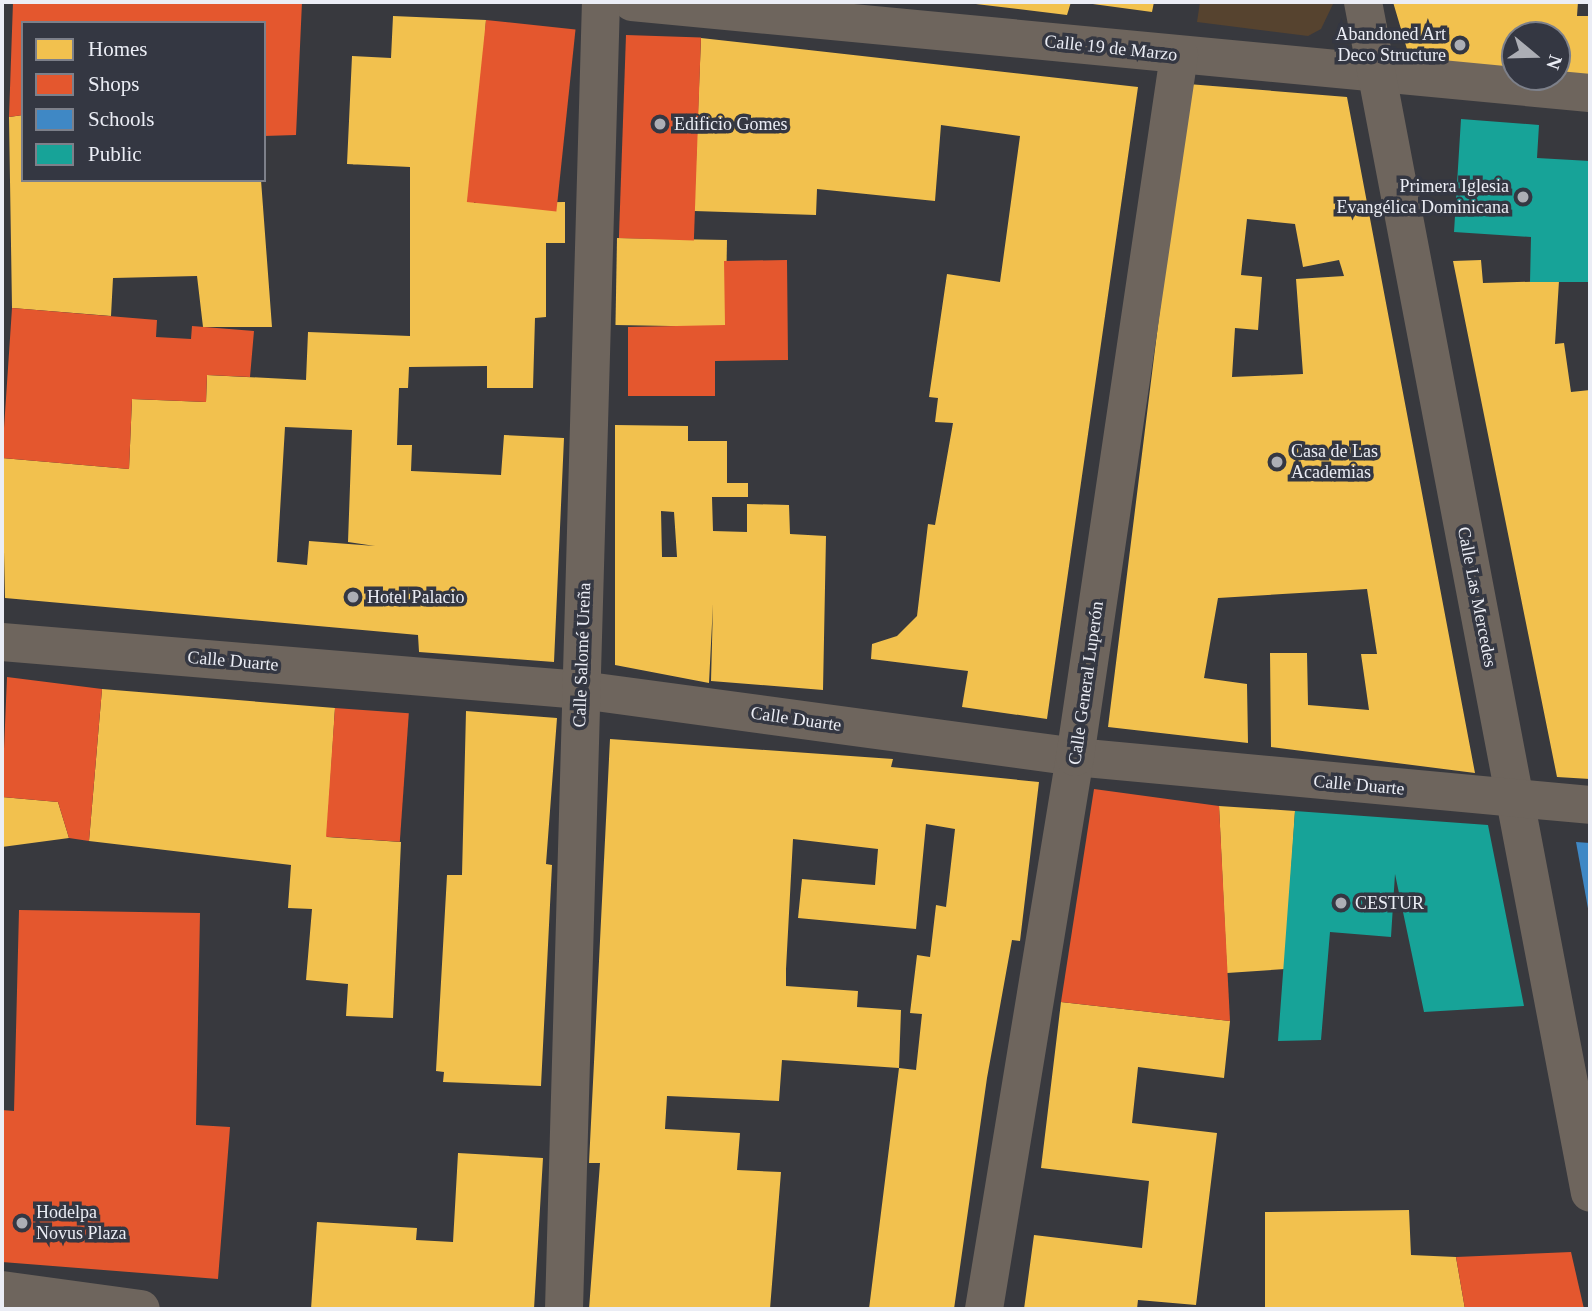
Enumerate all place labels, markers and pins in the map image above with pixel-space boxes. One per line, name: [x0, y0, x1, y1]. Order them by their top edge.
place label: Abandoned Art Deco Structure: [1335, 24, 1446, 66]
marker: Abandoned Art Deco Structure: [1452, 37, 1468, 53]
place label: Edificio Gomes: [674, 113, 787, 135]
marker: Edificio Gomes: [652, 116, 668, 132]
place label: Primera Iglesia Evangélica Dominicana: [1337, 176, 1509, 218]
marker: Primera Iglesia Evangélica Dominicana: [1515, 189, 1531, 205]
place label: Casa de Las Academias: [1291, 441, 1378, 484]
marker: Casa de Las Academias: [1269, 454, 1285, 470]
place label: Hotel Palacio: [367, 586, 464, 608]
marker: Hotel Palacio: [345, 589, 361, 605]
place label: CESTUR: [1355, 892, 1424, 914]
marker: CESTUR: [1333, 895, 1349, 911]
place label: Hodelpa Novus Plaza: [36, 1202, 126, 1244]
marker: Hodelpa Novus Plaza: [14, 1215, 30, 1231]

